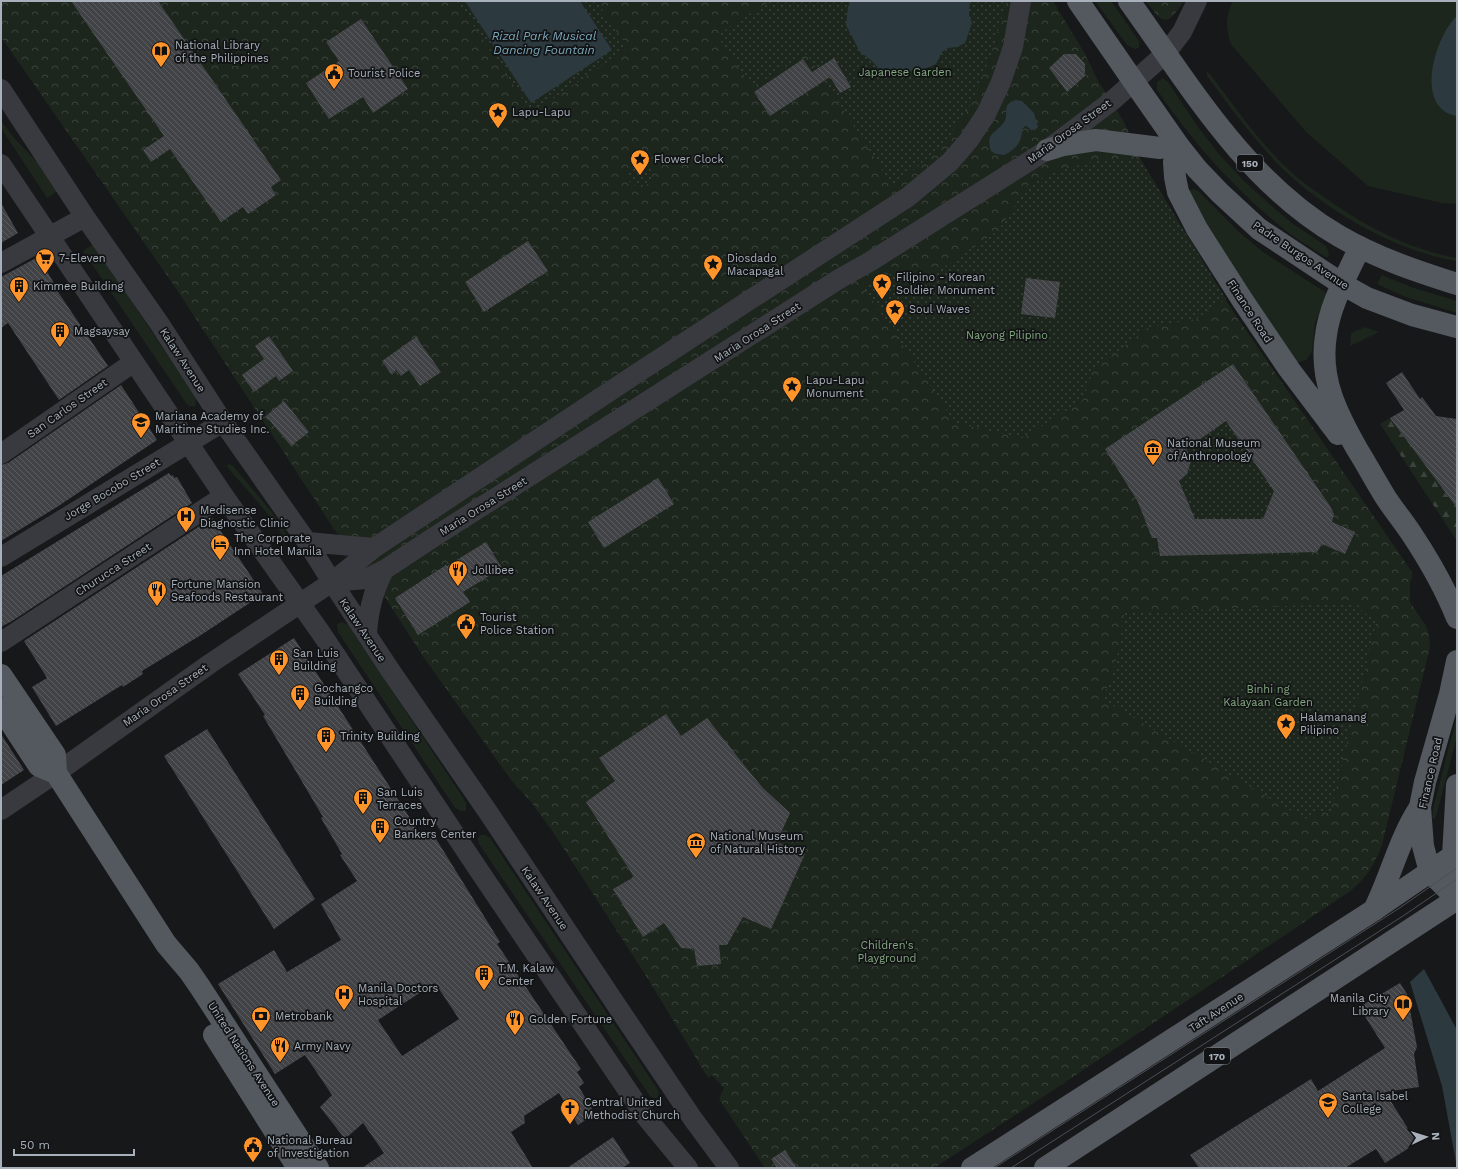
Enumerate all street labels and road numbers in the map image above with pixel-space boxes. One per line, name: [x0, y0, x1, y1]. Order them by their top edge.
street label: Maria Orosa Street: [1025, 96, 1114, 166]
road number: 150: [1237, 155, 1263, 171]
street label: Padre Burgos Avenue: [1250, 218, 1351, 292]
street label: Finance Road: [1224, 277, 1275, 345]
street label: Maria Orosa Street: [712, 299, 803, 365]
street label: Kalaw Avenue: [157, 326, 208, 395]
street label: San Carlos Street: [25, 376, 110, 441]
street label: Jorge Bocobo Street: [62, 455, 163, 523]
street label: Maria Orosa Street: [437, 474, 530, 539]
street label: Churucca Street: [73, 540, 154, 599]
street label: Kalaw Avenue: [337, 596, 389, 665]
street label: Maria Orosa Street: [120, 661, 210, 730]
street label: Finance Road: [1416, 736, 1445, 810]
street label: Kalaw Avenue: [519, 864, 571, 933]
street label: Taft Avenue: [1187, 990, 1246, 1035]
street label: United Nations Avenue: [205, 1000, 282, 1109]
road number: 170: [1204, 1048, 1230, 1064]

